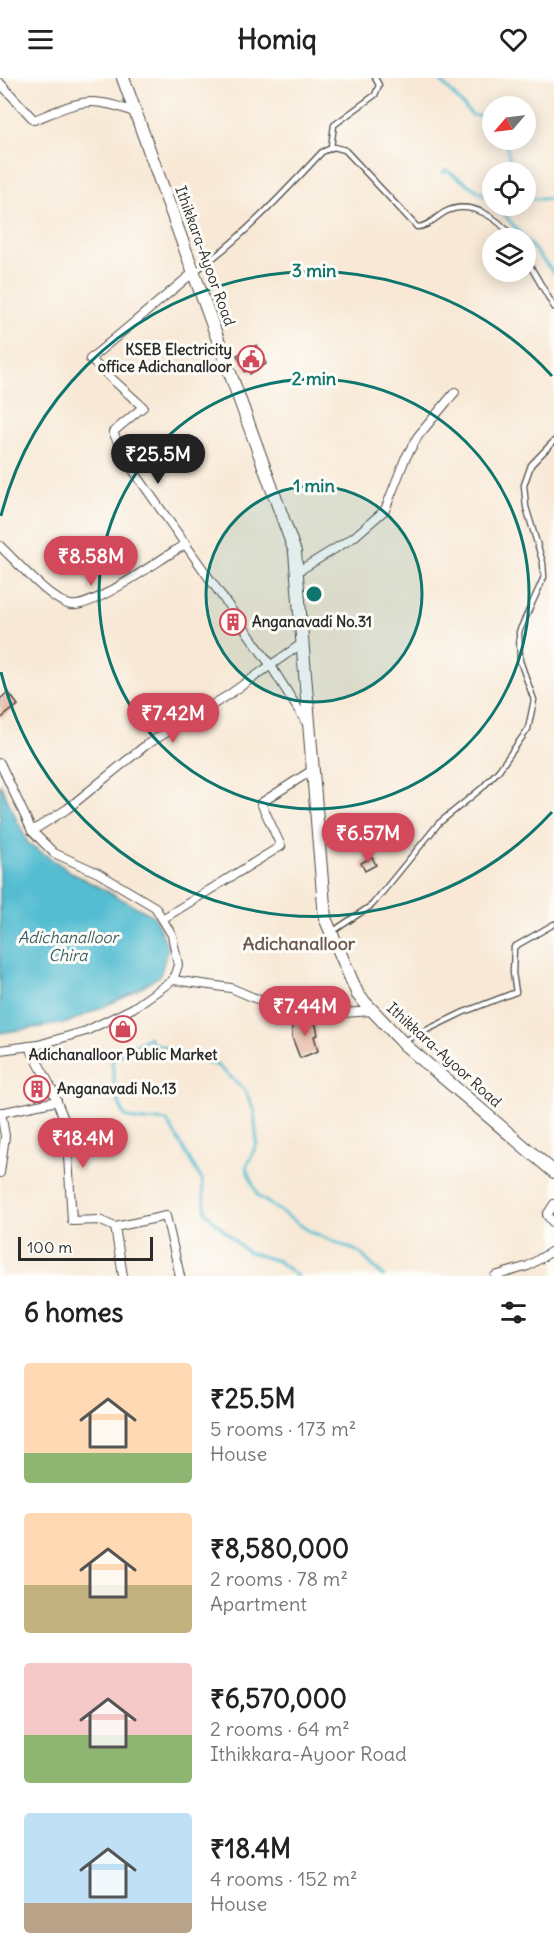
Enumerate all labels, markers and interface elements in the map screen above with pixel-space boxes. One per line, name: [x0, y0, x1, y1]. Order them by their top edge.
text: Homiq: [237, 22, 317, 56]
icon: menu: [24, 23, 57, 56]
icon: heart: [497, 23, 530, 56]
north arrow: [482, 96, 536, 150]
map controls: [482, 96, 536, 282]
button: locate: [482, 162, 536, 216]
street label: Ithikkara-Ayoor Road: [171, 183, 240, 329]
button: layers: [482, 228, 536, 282]
text: 3 min: [292, 259, 337, 282]
place label: KSEB Electricity office Adichanalloor: [98, 340, 233, 376]
public building icon: KSEB Electricity office Adichanalloor: [236, 344, 266, 374]
text: 2 min: [292, 367, 337, 390]
pin: ₹25.5M: [109, 434, 207, 485]
text: ₹25.5M: [125, 441, 191, 466]
text: 1 min: [293, 474, 335, 497]
pin: ₹8.58M: [42, 536, 140, 587]
text: ₹8.58M: [58, 543, 124, 568]
centre of rings: [304, 584, 324, 604]
building icon: Anganavadi No.31: [218, 607, 248, 637]
place label: Anganavadi No.31: [252, 612, 372, 632]
pin: ₹7.42M: [124, 693, 222, 744]
text: ₹7.42M: [141, 700, 205, 725]
pin: ₹6.57M: [319, 813, 417, 864]
text: ₹6.57M: [336, 820, 400, 845]
water label: Adichanalloor Chira: [18, 927, 120, 965]
district label: Adichanalloor: [243, 932, 356, 955]
pin: ₹7.44M: [256, 986, 354, 1037]
text: ₹7.44M: [273, 993, 337, 1018]
street label: Ithikkara-Ayoor Road: [383, 998, 506, 1111]
shop icon: Adichanalloor Public Market: [108, 1014, 138, 1044]
place label: Adichanalloor Public Market: [29, 1045, 218, 1064]
building icon: Anganavadi No.13: [22, 1074, 52, 1104]
place label: Anganavadi No.13: [57, 1079, 177, 1099]
pin: ₹18.4M: [34, 1118, 132, 1169]
text: ₹18.4M: [52, 1125, 114, 1150]
scale bar: [18, 1234, 153, 1262]
text: 100 m: [27, 1237, 72, 1257]
text: 6 homes: [24, 1296, 123, 1329]
icon: filters: [497, 1296, 530, 1329]
text: ₹25.5M: [210, 1382, 296, 1415]
icon: home: [72, 1387, 144, 1459]
text: 5 rooms · 173 m²: [210, 1416, 356, 1441]
text: House: [210, 1441, 267, 1466]
text: ₹8,580,000: [210, 1532, 349, 1565]
icon: home: [72, 1537, 144, 1609]
text: 2 rooms · 78 m²: [210, 1566, 348, 1591]
text: Apartment: [210, 1591, 307, 1616]
text: ₹6,570,000: [210, 1682, 347, 1715]
icon: home: [72, 1687, 144, 1759]
text: 2 rooms · 64 m²: [210, 1716, 350, 1741]
text: Ithikkara-Ayoor Road: [210, 1741, 407, 1766]
text: ₹18.4M: [210, 1832, 291, 1865]
icon: home: [72, 1837, 144, 1909]
text: 4 rooms · 152 m²: [210, 1866, 358, 1891]
text: House: [210, 1891, 267, 1916]

